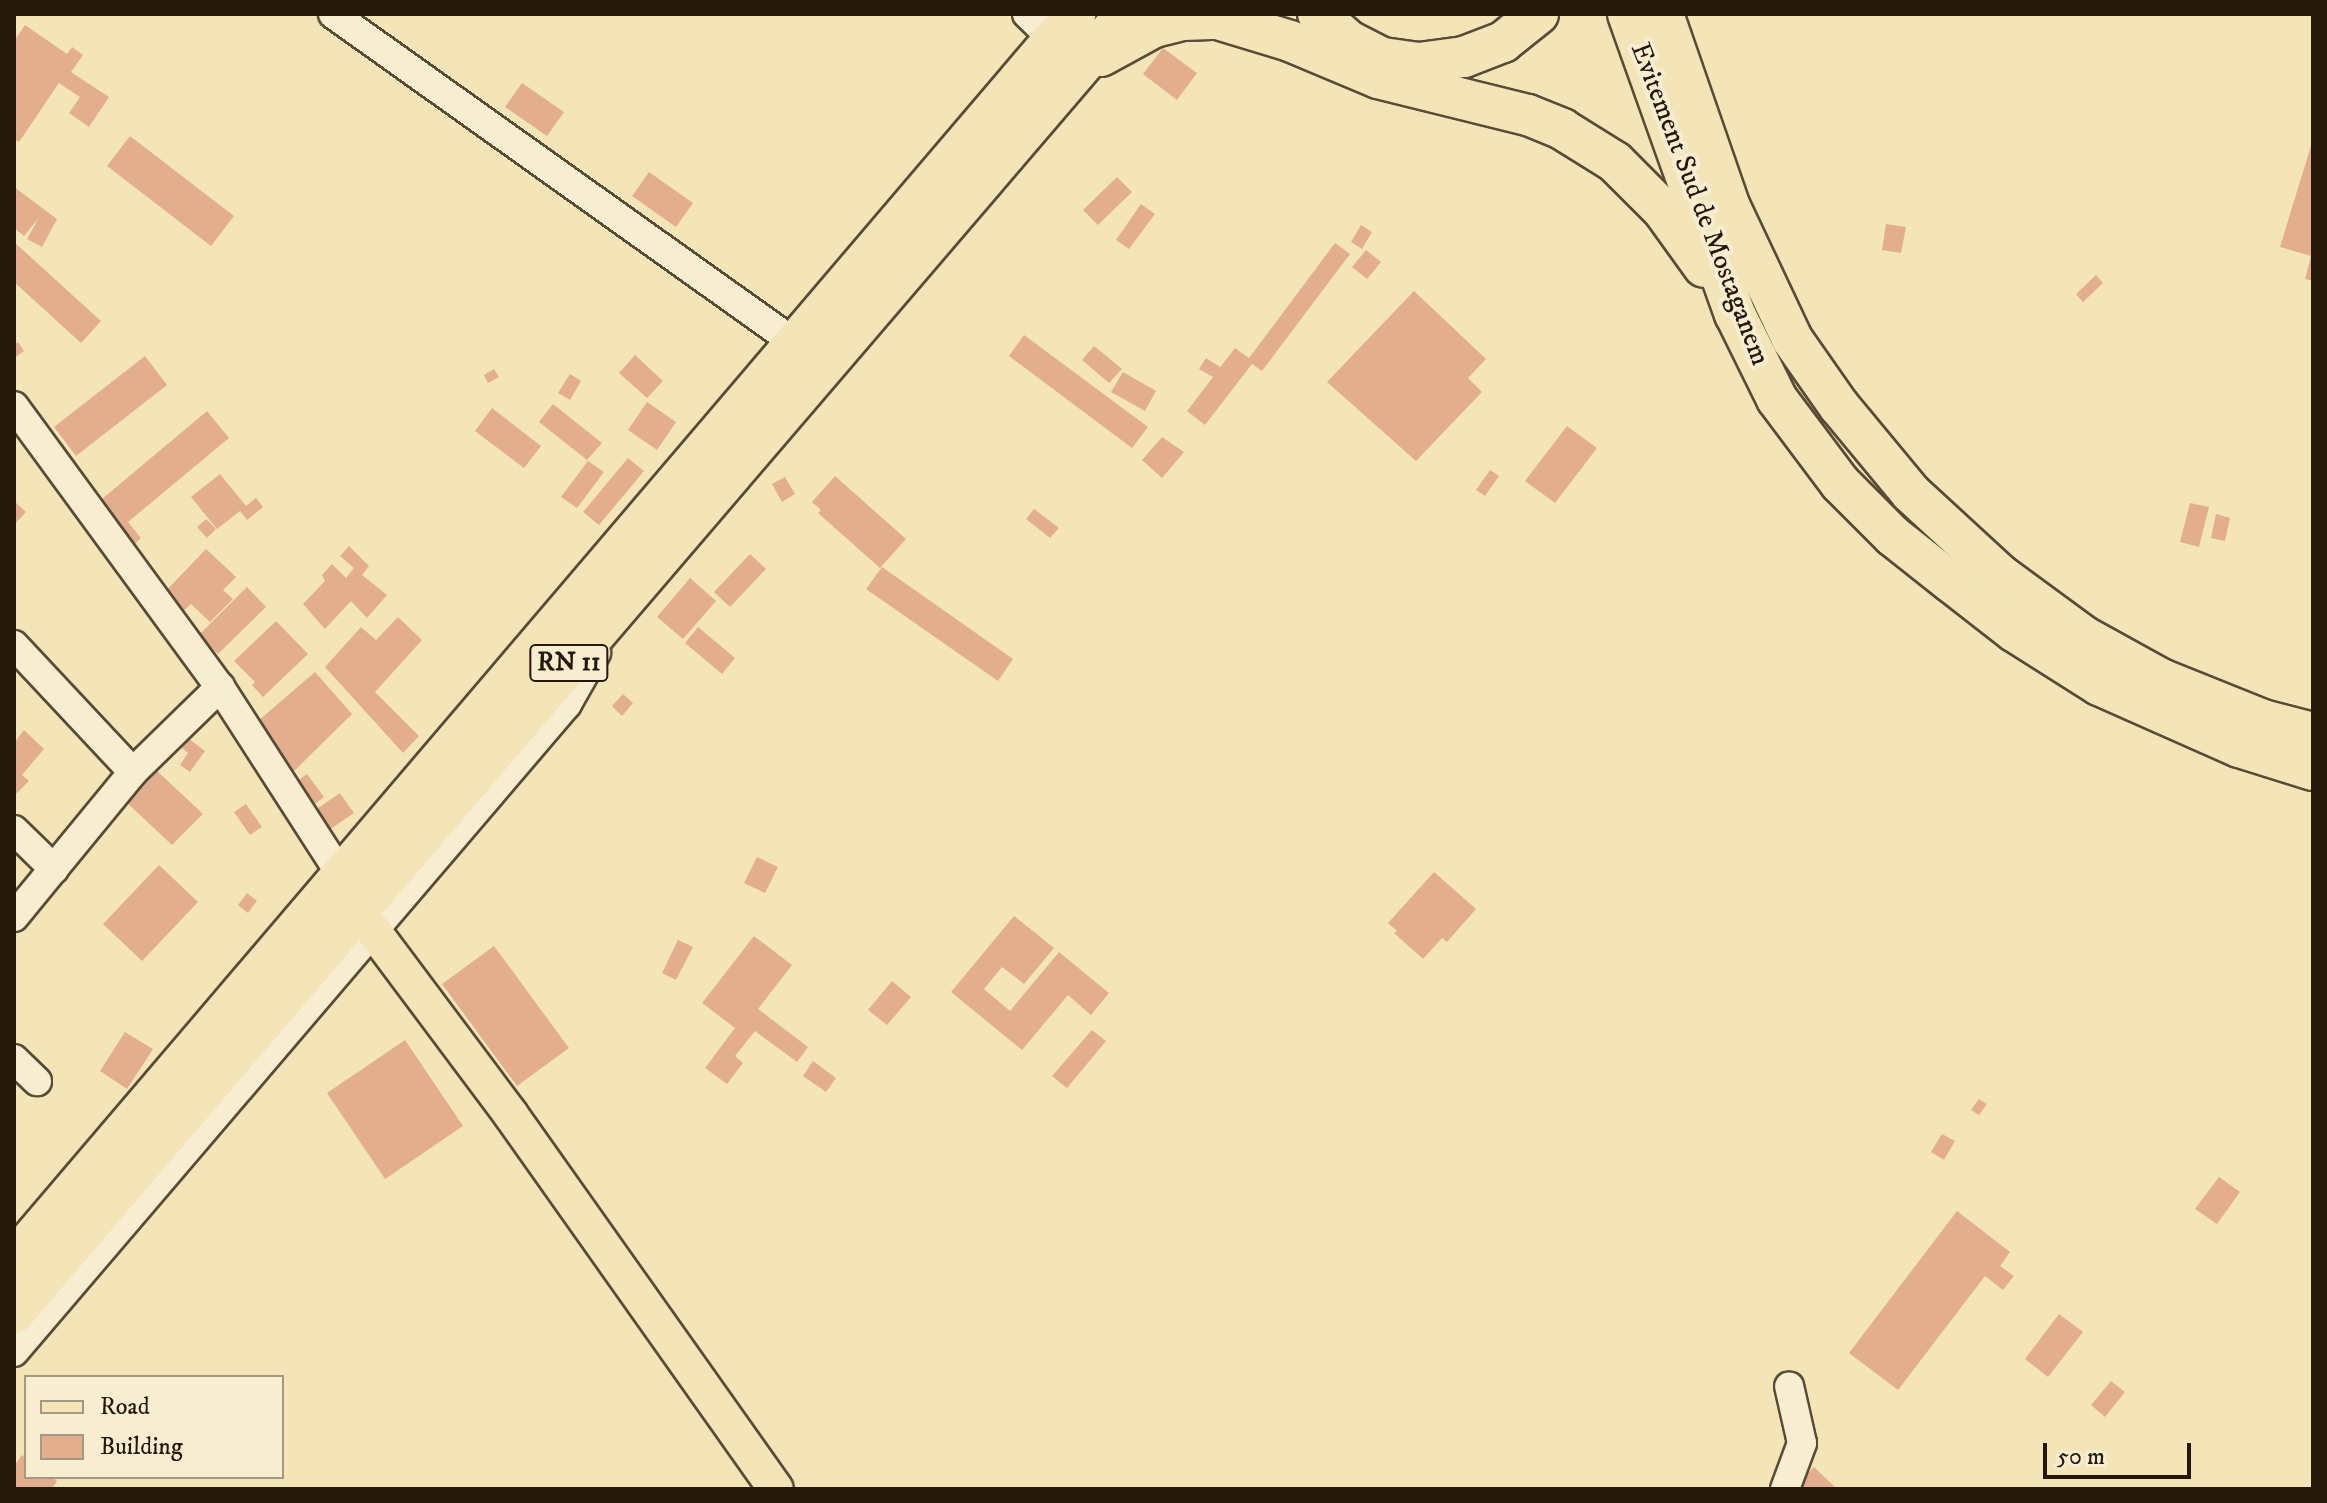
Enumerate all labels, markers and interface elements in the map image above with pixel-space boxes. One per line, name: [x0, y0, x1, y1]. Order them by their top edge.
street label: Evitement Sud de Mostaganem: [1623, 38, 1777, 370]
road number: RN 11: [529, 641, 609, 685]
legend: [24, 1375, 284, 1479]
text: Road: [100, 1392, 150, 1422]
scale bar: [2047, 1427, 2195, 1477]
text: Building: [100, 1432, 183, 1462]
text: 50 m: [2057, 1442, 2105, 1472]

